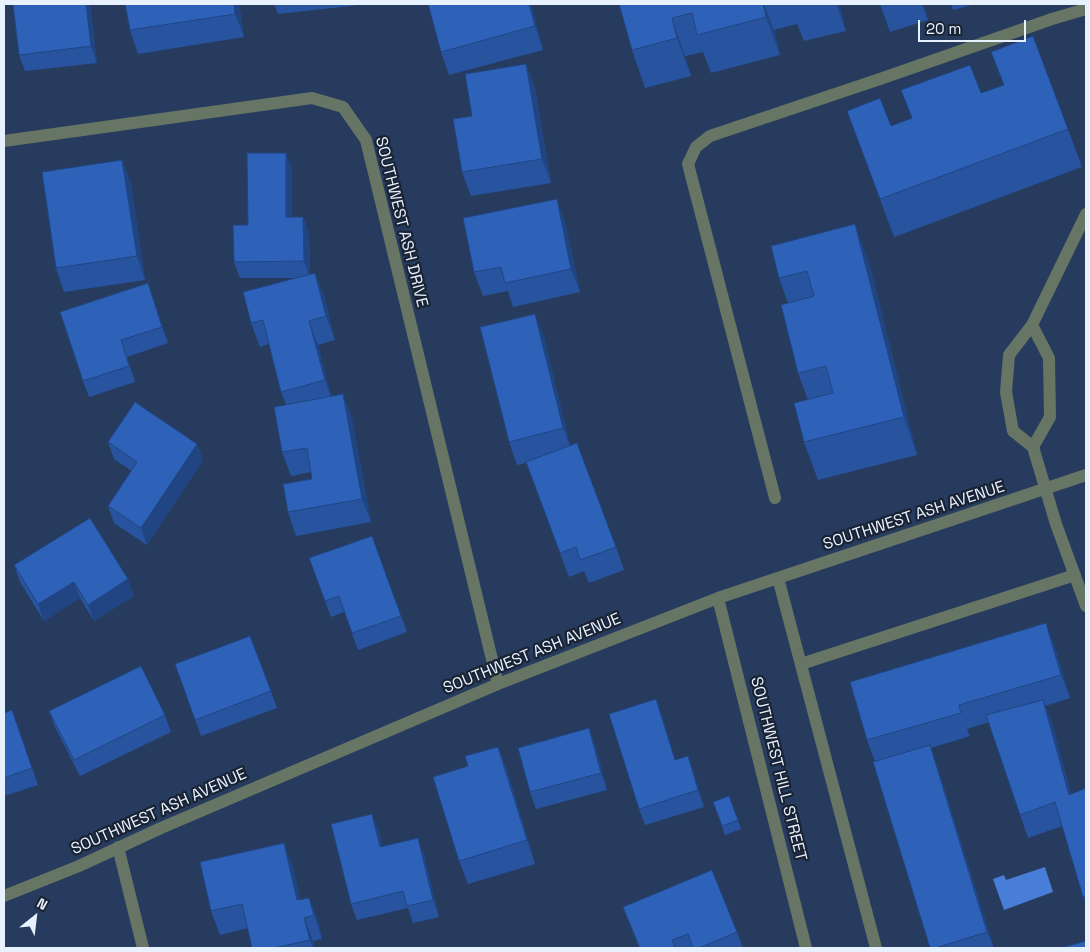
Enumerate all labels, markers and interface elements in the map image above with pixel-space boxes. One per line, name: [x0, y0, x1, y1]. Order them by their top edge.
scale bar: [920, 10, 1028, 42]
text: 20 m: [926, 19, 961, 38]
street label: SOUTHWEST ASH DRIVE: [371, 135, 431, 309]
street label: SOUTHWEST ASH AVENUE: [821, 478, 1007, 554]
street label: SOUTHWEST ASH AVENUE: [440, 610, 624, 698]
street label: SOUTHWEST HILL STREET: [746, 675, 810, 863]
street label: SOUTHWEST ASH AVENUE: [68, 765, 250, 859]
north arrow: [10, 892, 60, 942]
text: N: [34, 894, 51, 914]

